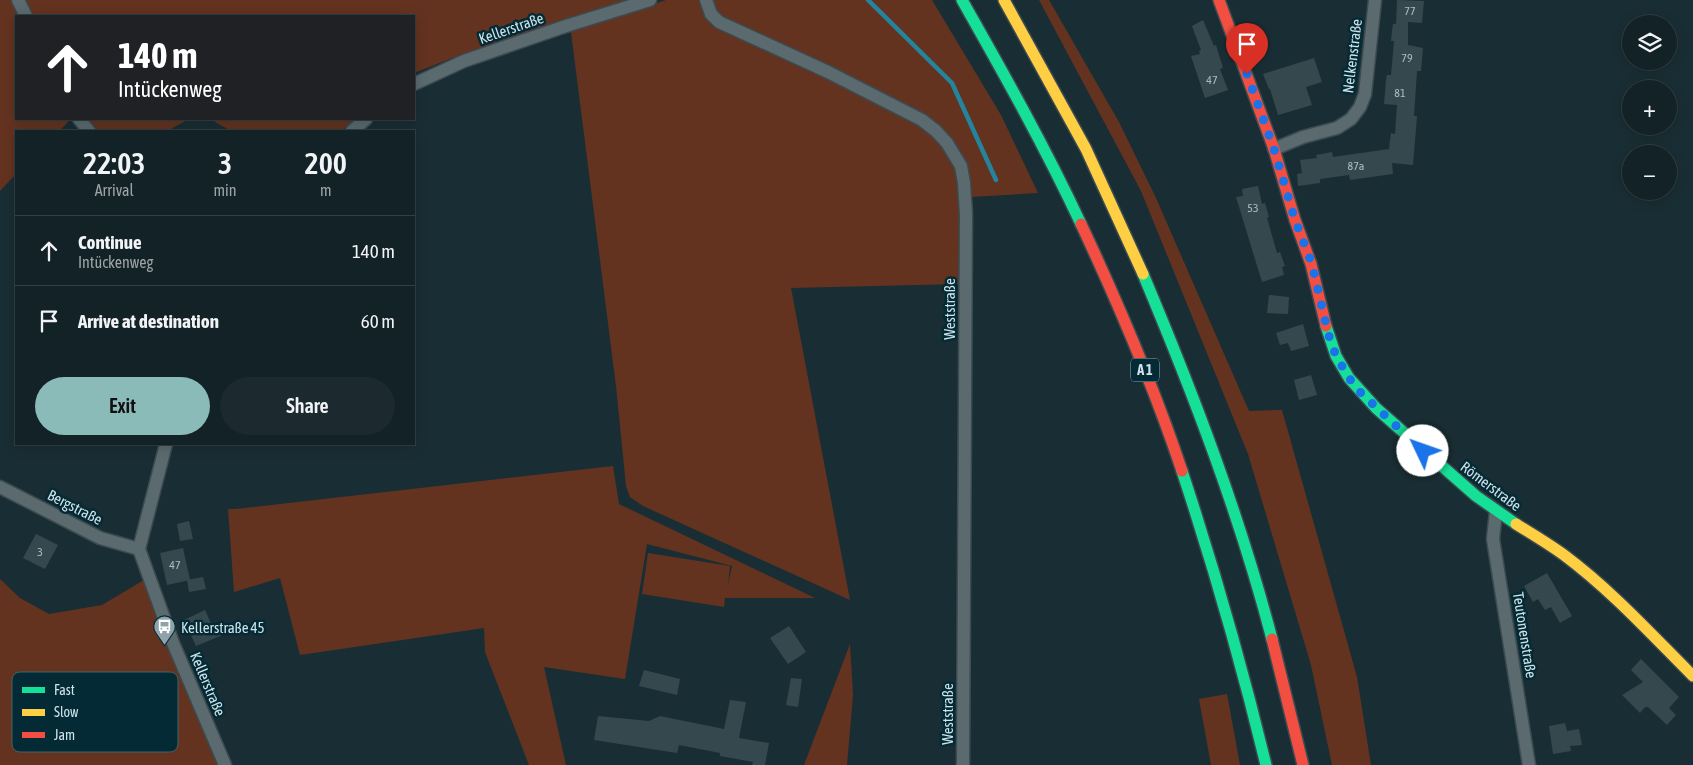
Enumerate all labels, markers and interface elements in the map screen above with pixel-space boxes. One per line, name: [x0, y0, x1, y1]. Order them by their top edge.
house number: 77: [1404, 4, 1416, 18]
street label: Kellerstraße: [476, 9, 546, 47]
map controls: [1622, 15, 1677, 200]
button: layers: [1622, 15, 1677, 70]
street label: Nelkenstraße: [1339, 18, 1365, 94]
pin: [1226, 23, 1268, 74]
icon: arrive: [1233, 30, 1261, 58]
icon: ahead: [35, 35, 100, 100]
text: 140 m: [118, 35, 197, 75]
house number: 79: [1401, 51, 1413, 65]
house number: 47: [1206, 73, 1218, 87]
text: Intückenweg: [118, 76, 222, 102]
button: +: [1622, 80, 1677, 135]
house number: 81: [1394, 86, 1406, 100]
button: −: [1622, 145, 1677, 200]
text: 22:03: [83, 146, 145, 180]
text: 3: [218, 146, 232, 180]
text: 200: [305, 146, 347, 180]
house number: 87a: [1348, 159, 1364, 173]
text: Arrival: [95, 181, 134, 199]
text: min: [214, 181, 237, 199]
text: m: [320, 181, 332, 199]
house number: 53: [1247, 201, 1259, 215]
text: Continue: [78, 231, 142, 253]
icon: ahead: [35, 237, 63, 265]
text: 140 m: [352, 240, 395, 262]
text: Intückenweg: [78, 253, 153, 271]
street label: Weststraße: [941, 278, 958, 340]
icon: arrive: [35, 307, 63, 335]
text: Arrive at destination: [78, 310, 219, 332]
text: 60 m: [361, 310, 395, 332]
road number: A 1: [1131, 358, 1159, 382]
button: Exit: [35, 377, 210, 435]
button: Share: [220, 377, 395, 435]
position arrow: [1396, 424, 1448, 476]
street label: Römerstraße: [1457, 458, 1525, 514]
street label: Bergstraße: [45, 486, 105, 528]
house number: 3: [37, 545, 43, 559]
house number: 47: [169, 558, 181, 572]
street label: Teutonenstraße: [1510, 591, 1540, 679]
bus stop icon: Kellerstraße 45: [153, 615, 177, 646]
place label: Kellerstraße 45: [181, 619, 265, 636]
street label: Kellerstraße: [187, 650, 229, 719]
legend: [12, 672, 178, 752]
text: Fast: [54, 682, 75, 698]
street label: Weststraße: [939, 683, 956, 745]
text: Slow: [54, 704, 79, 720]
text: Jam: [54, 727, 75, 743]

